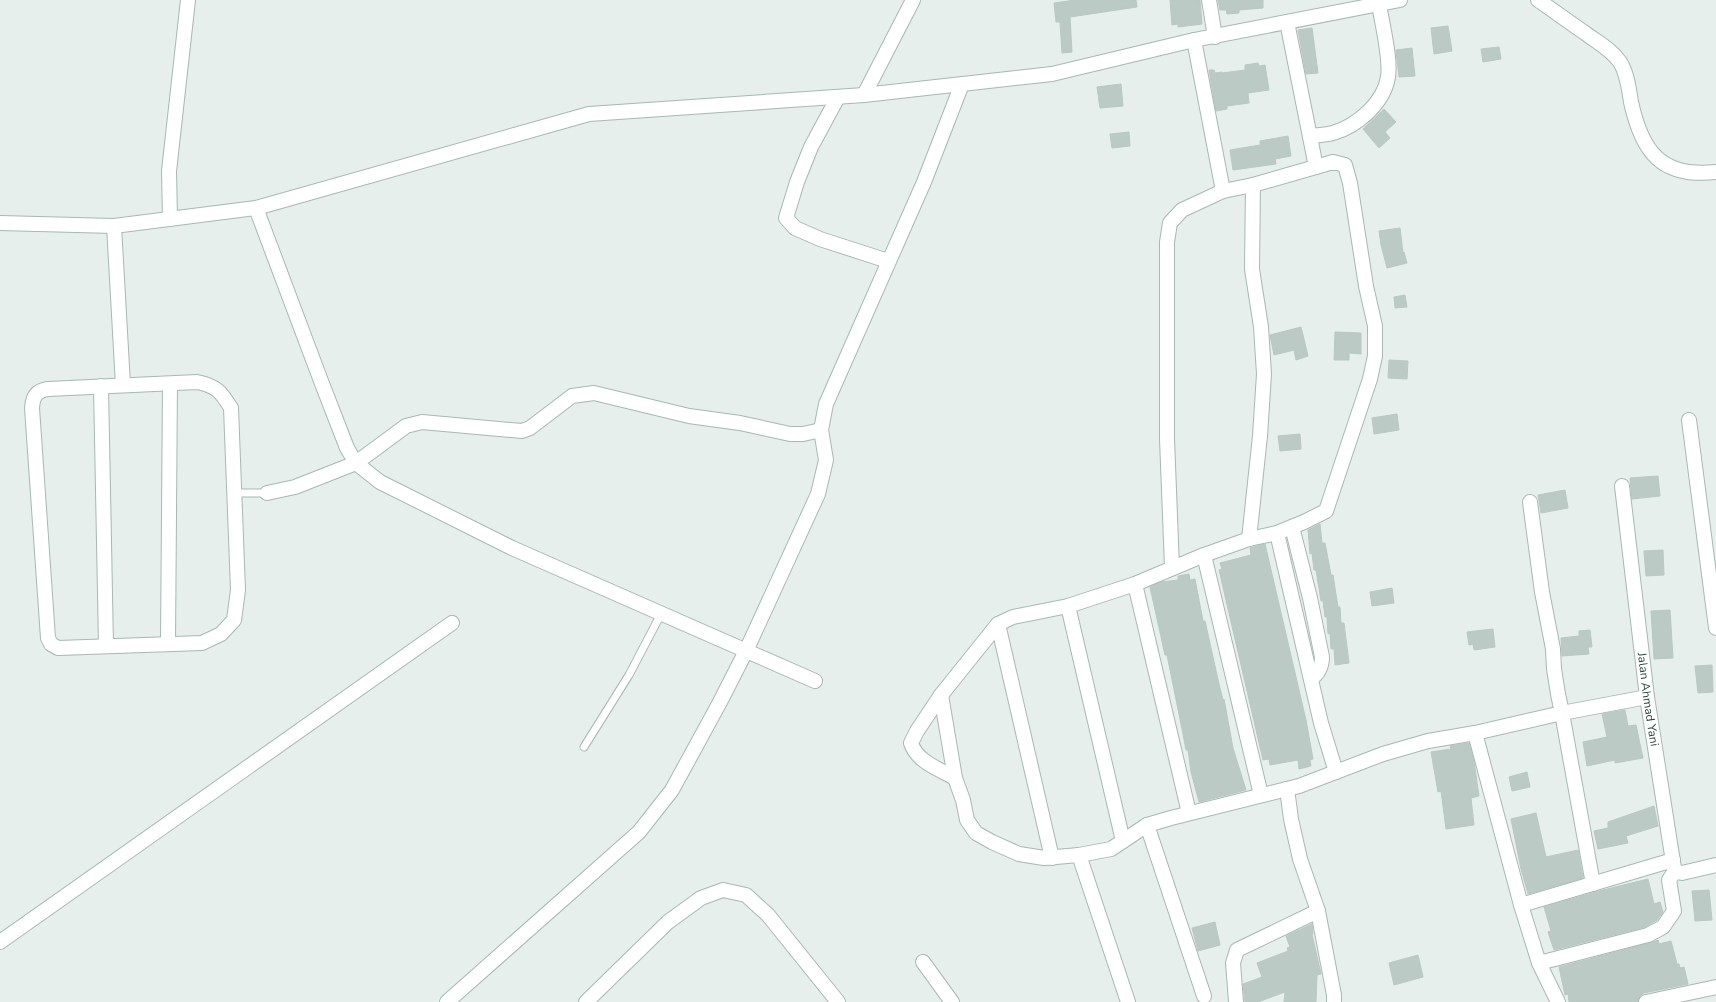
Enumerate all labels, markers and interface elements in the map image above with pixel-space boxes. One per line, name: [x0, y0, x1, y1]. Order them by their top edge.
street label: Jalan Ahmad Yani: [1634, 651, 1663, 748]

